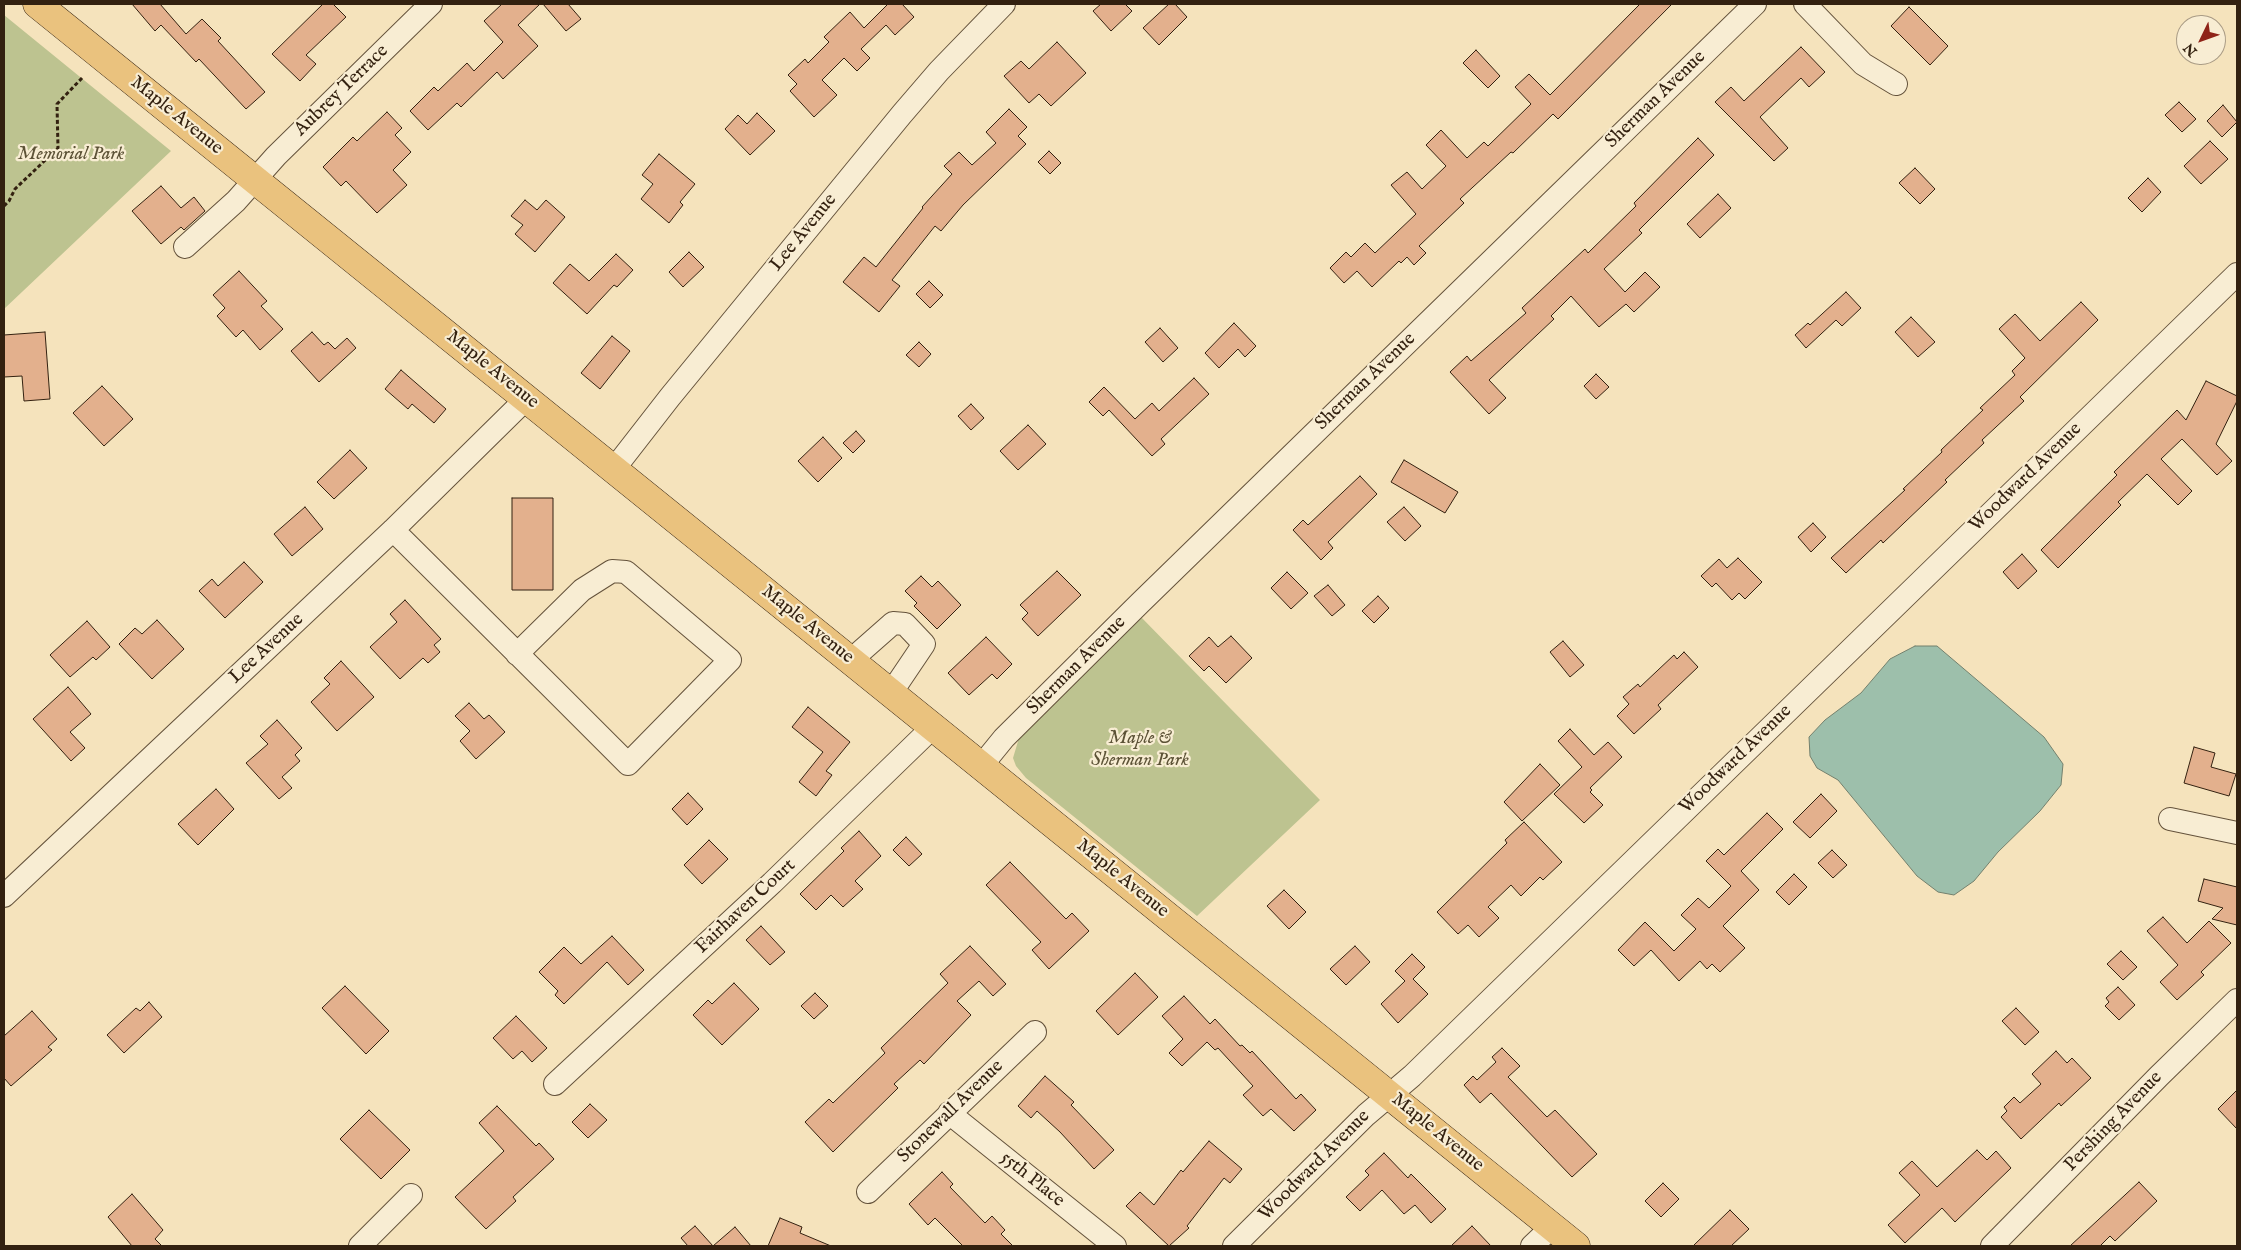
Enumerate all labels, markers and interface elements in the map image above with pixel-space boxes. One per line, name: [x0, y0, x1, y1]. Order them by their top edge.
north arrow: [2176, 15, 2226, 65]
text: N: [2180, 39, 2201, 60]
street label: Aubrey Terrace: [290, 40, 394, 142]
street label: Sherman Avenue: [1601, 46, 1711, 154]
street label: Maple Avenue: [125, 72, 227, 160]
park label: Memorial Park: [18, 144, 124, 166]
street label: Lee Avenue: [766, 190, 842, 276]
street label: Maple Avenue: [441, 326, 543, 414]
street label: Sherman Avenue: [1311, 328, 1421, 436]
street label: Woodward Avenue: [1965, 419, 2087, 537]
street label: Maple Avenue: [756, 581, 858, 669]
street label: Lee Avenue: [225, 609, 309, 689]
street label: Sherman Avenue: [1023, 612, 1131, 720]
street label: Woodward Avenue: [1675, 701, 1797, 819]
park label: Maple & Sherman Park: [1091, 728, 1189, 772]
street label: Maple Avenue: [1071, 835, 1173, 923]
street label: Fairhaven Court: [691, 855, 801, 959]
street label: Stonewall Avenue: [893, 1056, 1009, 1168]
street label: Pershing Avenue: [2060, 1067, 2168, 1177]
street label: Maple Avenue: [1386, 1089, 1488, 1177]
street label: Woodward Avenue: [1255, 1106, 1375, 1226]
street label: 55th Place: [995, 1147, 1069, 1213]

